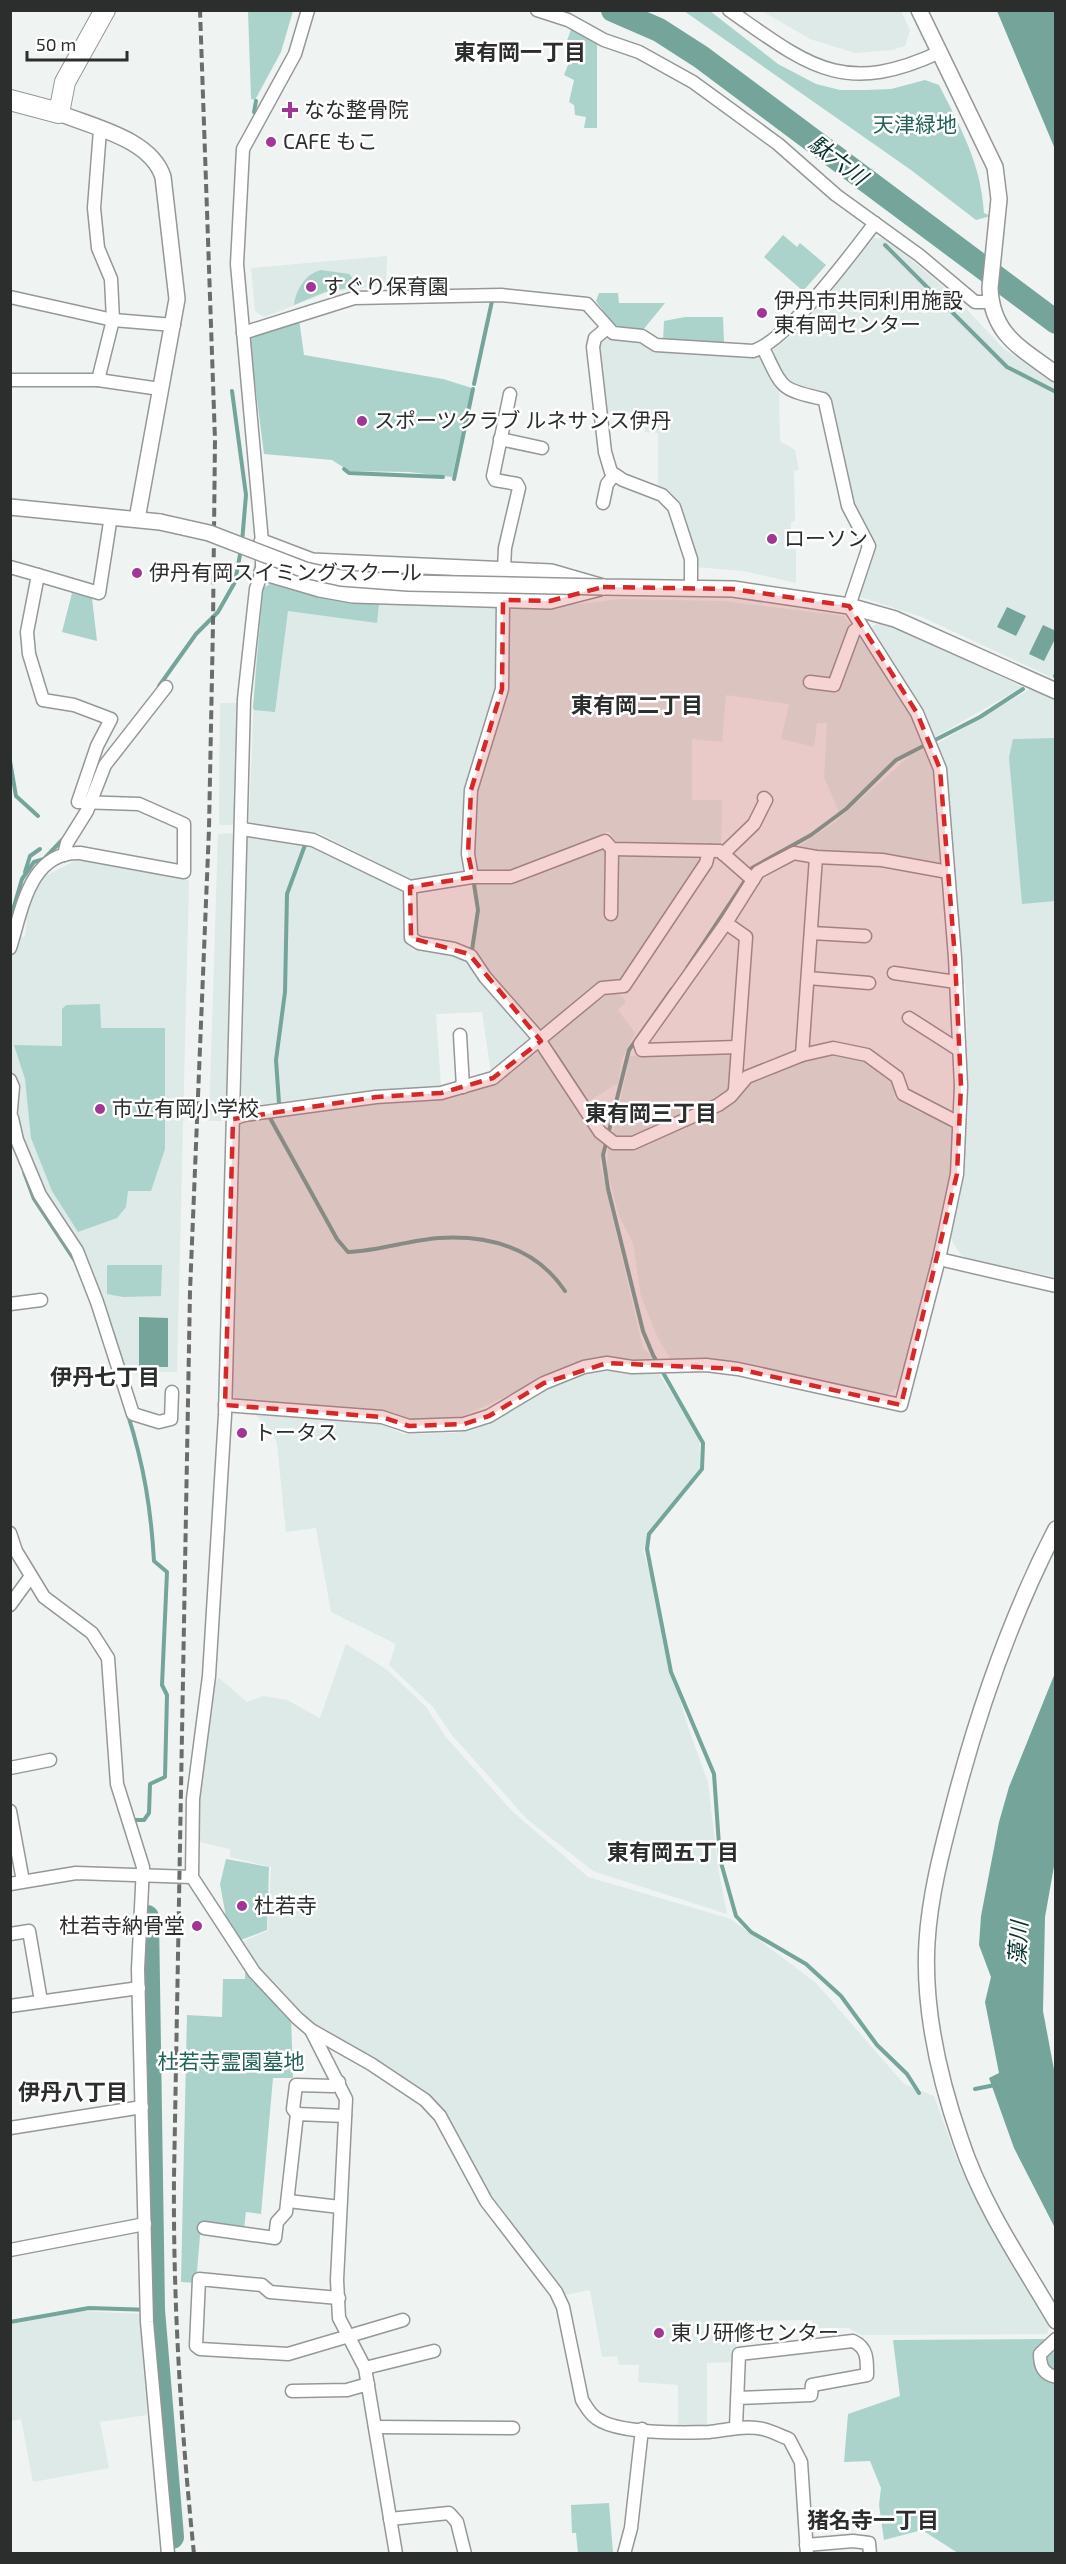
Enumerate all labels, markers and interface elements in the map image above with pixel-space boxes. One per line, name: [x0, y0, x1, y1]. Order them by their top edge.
scale bar: [27, 24, 128, 62]
text: 50 m: [36, 33, 76, 55]
district label: 東有岡一丁目: [454, 38, 586, 64]
place label: なな整骨院: [304, 96, 409, 121]
marker: なな整骨院: [281, 101, 299, 119]
park label: 天津緑地: [873, 111, 957, 136]
place label: CAFE もこ: [283, 128, 378, 153]
water label: 駄六川: [804, 129, 874, 191]
marker: CAFE もこ: [264, 135, 278, 149]
place label: すぐり保育園: [323, 273, 449, 298]
marker: すぐり保育園: [304, 280, 318, 294]
place label: 伊丹市共同利用施設 東有岡センター: [774, 287, 963, 336]
marker: 伊丹市共同利用施設 東有岡センター: [755, 306, 769, 320]
place label: スポーツクラブ ルネサンス伊丹: [374, 407, 672, 432]
marker: スポーツクラブ ルネサンス伊丹: [355, 414, 369, 428]
place label: ローソン: [784, 525, 868, 550]
marker: ローソン: [765, 532, 779, 546]
place label: 伊丹有岡スイミングスクール: [149, 559, 422, 584]
marker: 伊丹有岡スイミングスクール: [130, 566, 144, 580]
district label: 東有岡二丁目: [571, 691, 703, 717]
place label: 市立有岡小学校: [112, 1095, 259, 1120]
district label: 東有岡三丁目: [585, 1099, 717, 1125]
marker: 市立有岡小学校: [93, 1102, 107, 1116]
district label: 伊丹七丁目: [50, 1363, 160, 1389]
place label: トータス: [254, 1419, 338, 1444]
marker: トータス: [235, 1426, 249, 1440]
district label: 東有岡五丁目: [607, 1838, 739, 1864]
place label: 杜若寺: [254, 1892, 317, 1917]
marker: 杜若寺: [235, 1899, 249, 1913]
place label: 杜若寺納骨堂: [59, 1912, 185, 1937]
water label: 藻川: [1003, 1918, 1031, 1966]
marker: 杜若寺納骨堂: [190, 1919, 204, 1933]
park label: 杜若寺霊園墓地: [158, 2048, 305, 2073]
district label: 伊丹八丁目: [18, 2078, 128, 2104]
place label: 東リ研修センター: [671, 2319, 839, 2344]
marker: 東リ研修センター: [652, 2326, 666, 2340]
district label: 猪名寺一丁目: [807, 2506, 939, 2532]

